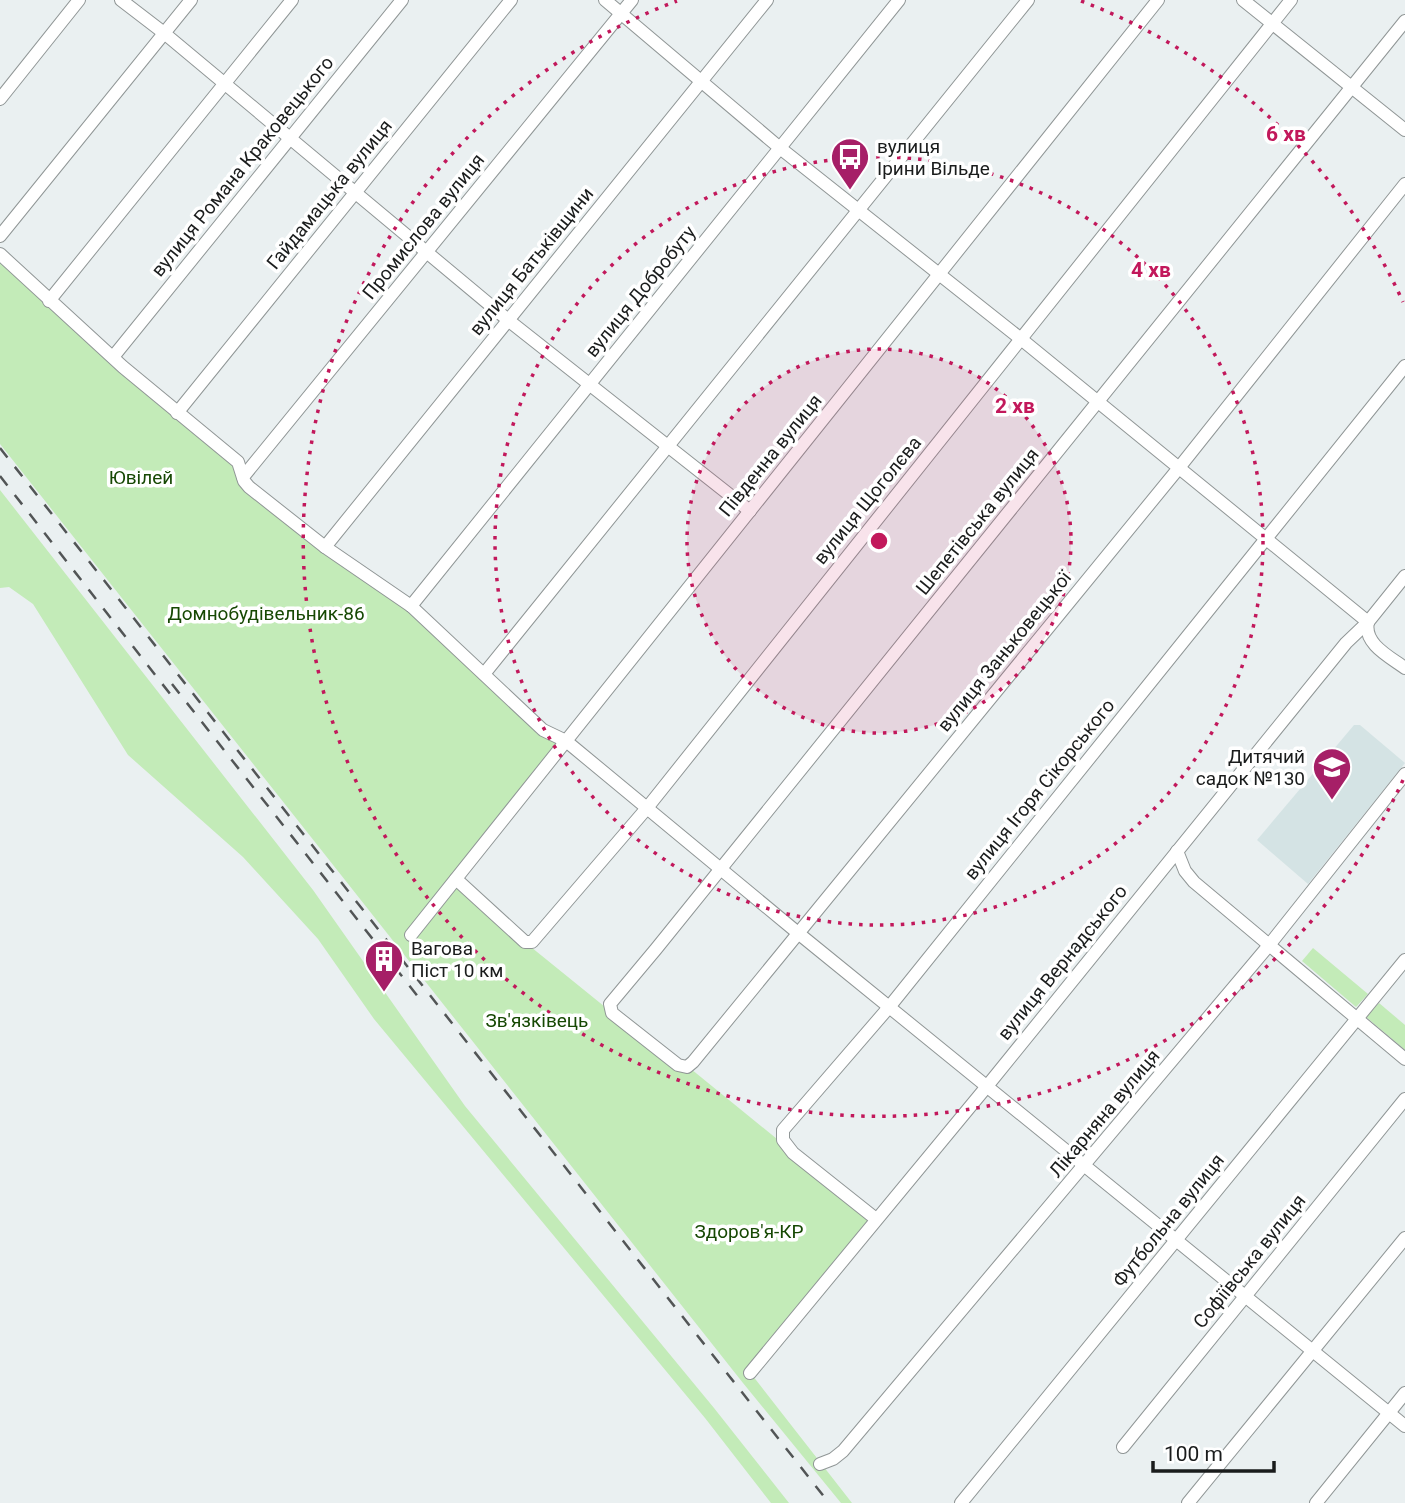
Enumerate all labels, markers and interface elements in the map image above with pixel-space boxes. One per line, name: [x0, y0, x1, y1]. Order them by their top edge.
street label: вулиця Романа Краковецького: [146, 51, 338, 281]
street label: Гайдамацька вулиця: [262, 115, 397, 274]
text: 6 хв: [1266, 122, 1306, 146]
place label: вулиця Ірини Вільде: [877, 135, 990, 180]
bus stop icon: вулиця Ірини Вільде: [829, 136, 871, 191]
street label: Промислова вулиця: [358, 149, 489, 304]
street label: вулиця Батьківщини: [465, 183, 598, 340]
street label: вулиця Добробуту: [580, 221, 700, 362]
text: 4 хв: [1131, 258, 1171, 282]
street label: Південна вулиця: [714, 390, 827, 521]
text: 2 хв: [995, 394, 1035, 418]
street label: вулиця Щоголєва: [809, 432, 926, 569]
street label: Шепетівська вулиця: [911, 443, 1044, 599]
park label: Ювілей: [109, 466, 173, 489]
centre of rings: [867, 529, 891, 553]
street label: вулиця Заньковецької: [933, 565, 1077, 736]
park label: Домнобудівельник-86: [167, 602, 365, 625]
street label: вулиця Ігоря Сікорського: [959, 694, 1119, 884]
place label: Дитячий садок №130: [1196, 745, 1305, 790]
school or university icon: Дитячий садок №130: [1311, 746, 1353, 801]
street label: вулиця Вернадського: [993, 880, 1132, 1045]
place label: Вагова Піст 10 км: [411, 937, 503, 982]
building icon: Вагова Піст 10 км: [363, 938, 405, 993]
park label: Зв'язківець: [486, 1009, 588, 1032]
street label: Лікарняна вулиця: [1044, 1045, 1165, 1182]
street label: Футбольна вулиця: [1108, 1149, 1229, 1291]
street label: Софіївська вулиця: [1188, 1190, 1311, 1333]
park label: Здоров'я-КР: [694, 1220, 804, 1243]
scale bar: [1153, 1430, 1274, 1474]
text: 100 m: [1164, 1442, 1223, 1466]

